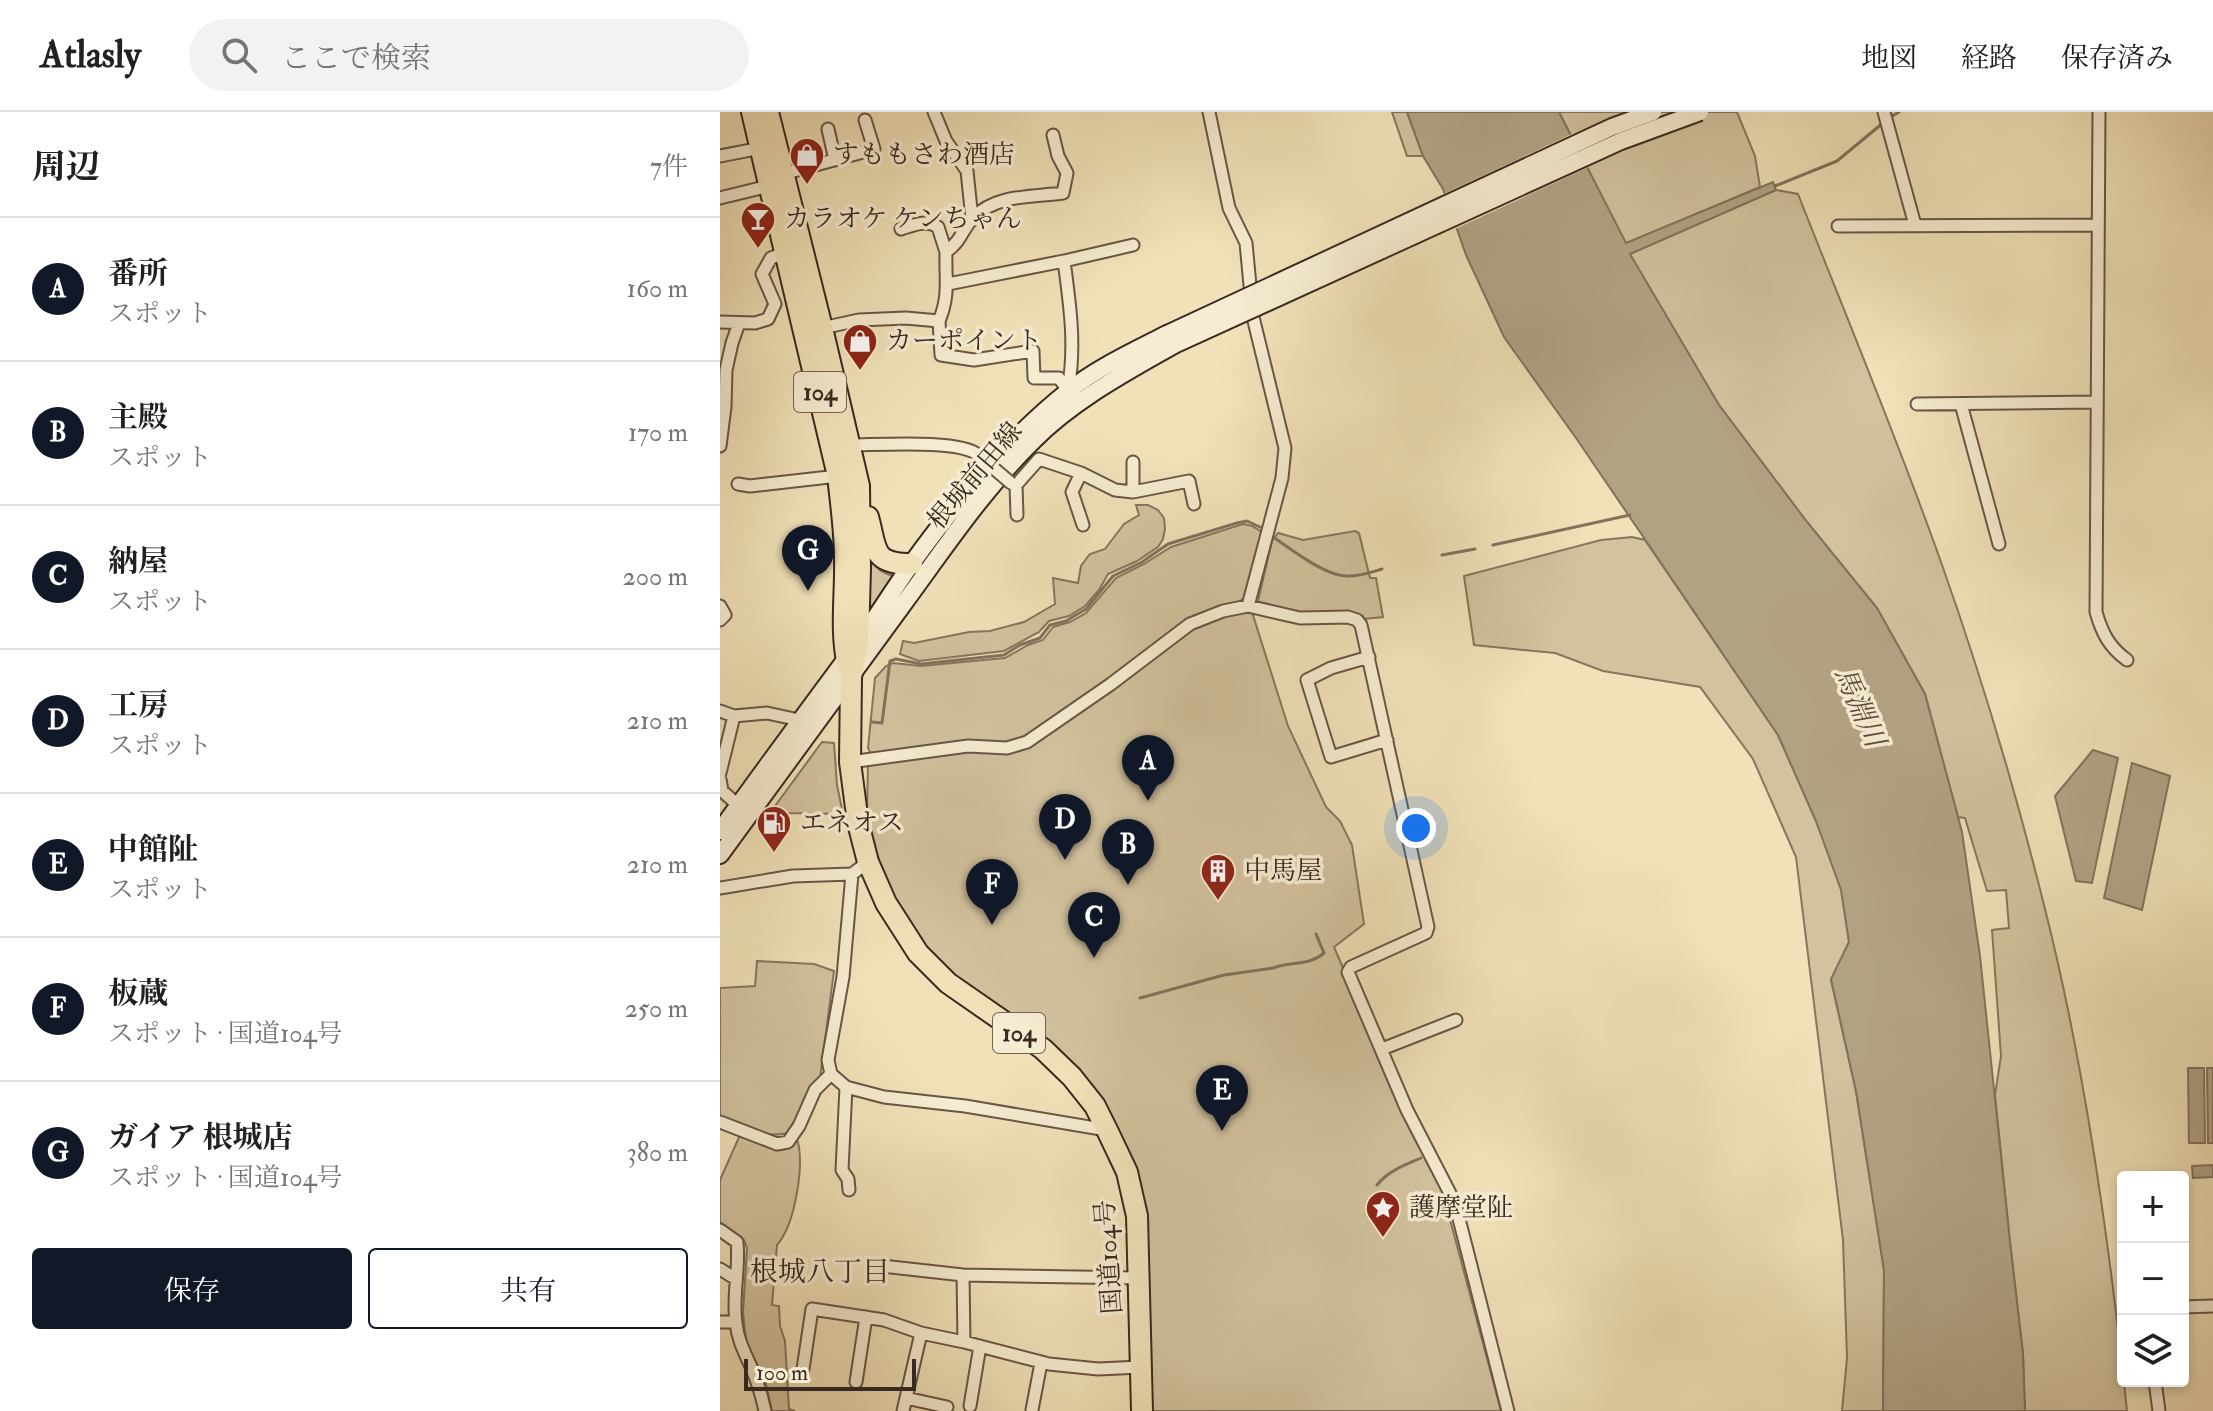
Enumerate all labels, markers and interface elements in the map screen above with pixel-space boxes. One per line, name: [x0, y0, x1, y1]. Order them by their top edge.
search box: [189, 19, 749, 91]
text: Atlasly: [40, 31, 141, 79]
icon: search: [217, 33, 261, 77]
text: ここで検索: [281, 40, 431, 77]
text: 地図: [1861, 41, 1917, 76]
text: 経路: [1961, 41, 2017, 76]
text: 保存済み: [2061, 41, 2173, 76]
shop icon: すももさわ酒店: [788, 136, 826, 186]
place label: すももさわ酒店: [833, 139, 1015, 171]
text: 周辺: [32, 146, 100, 189]
text: 7件: [650, 151, 688, 183]
bar icon: カラオケ ケンちゃん: [739, 200, 777, 250]
place label: カラオケ ケンちゃん: [784, 203, 1022, 235]
text: 番所: [108, 255, 168, 292]
text: A: [50, 273, 66, 305]
text: 160 m: [627, 273, 688, 305]
text: スポット: [108, 298, 212, 330]
shop icon: カーポイント: [841, 322, 879, 372]
place label: カーポイント: [886, 325, 1042, 357]
road number: 104: [794, 372, 846, 412]
text: 主殿: [108, 399, 168, 436]
street label: 根城前田線: [921, 416, 1029, 536]
text: B: [49, 417, 67, 449]
text: 170 m: [628, 417, 688, 449]
text: スポット: [108, 442, 212, 474]
pin: G: [782, 525, 834, 591]
text: 納屋: [108, 543, 168, 580]
text: C: [48, 561, 68, 593]
text: 200 m: [623, 561, 688, 593]
text: スポット: [108, 586, 212, 618]
water label: 馬淵川: [1826, 662, 1893, 755]
text: 工房: [108, 687, 168, 724]
text: D: [47, 705, 69, 737]
text: 210 m: [627, 705, 688, 737]
text: スポット: [108, 730, 212, 762]
pin: A: [1122, 735, 1174, 801]
pin: D: [1039, 794, 1091, 860]
fuel station icon: エネオス: [755, 804, 793, 854]
place label: エネオス: [800, 807, 904, 839]
your location: [1396, 808, 1436, 848]
pin: B: [1102, 819, 1154, 885]
text: 中館阯: [108, 831, 198, 868]
text: E: [49, 849, 67, 881]
text: 210 m: [627, 849, 688, 881]
building icon: 中馬屋: [1199, 852, 1237, 902]
place label: 中馬屋: [1244, 855, 1322, 887]
pin: F: [966, 859, 1018, 925]
text: スポット: [108, 874, 212, 906]
pin: C: [1068, 892, 1120, 958]
text: 板蔵: [108, 975, 168, 1012]
text: F: [50, 993, 66, 1025]
text: 250 m: [625, 993, 688, 1025]
road number: 104: [993, 1013, 1045, 1053]
text: スポット · 国道104号: [108, 1018, 342, 1050]
pin: E: [1196, 1065, 1248, 1131]
text: ガイア 根城店: [108, 1119, 293, 1156]
text: G: [47, 1137, 69, 1169]
text: 380 m: [627, 1137, 688, 1169]
text: スポット · 国道104号: [108, 1162, 342, 1194]
map controls: [2117, 1171, 2189, 1387]
button: +: [2117, 1171, 2189, 1243]
place icon: 護摩堂阯: [1364, 1189, 1402, 1239]
place label: 護摩堂阯: [1409, 1192, 1513, 1224]
street label: 国道104号: [1089, 1199, 1129, 1315]
button: −: [2117, 1243, 2189, 1315]
button: 保存: [32, 1248, 352, 1329]
button: 共有: [368, 1248, 688, 1329]
district label: 根城八丁目: [750, 1255, 890, 1290]
button: layers: [2117, 1315, 2189, 1387]
scale bar: [744, 1355, 916, 1391]
text: 100 m: [756, 1359, 808, 1387]

